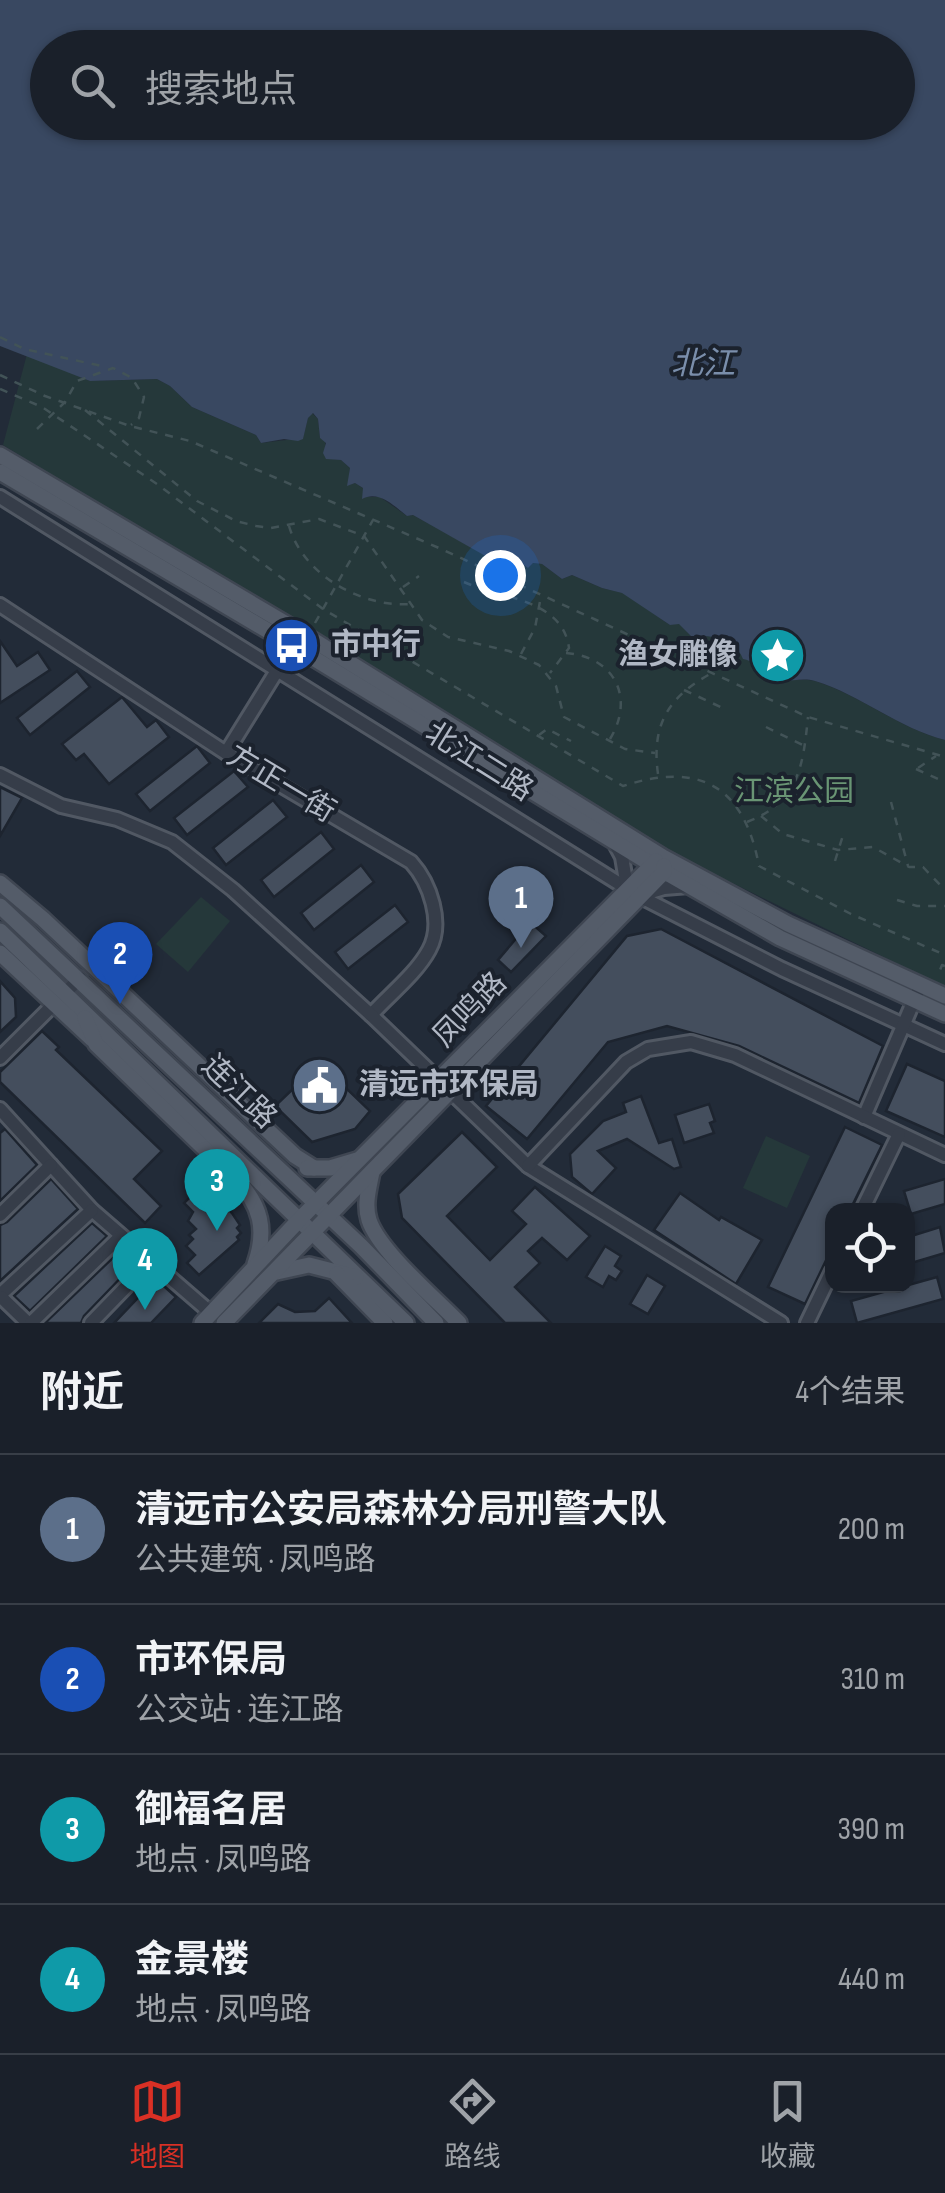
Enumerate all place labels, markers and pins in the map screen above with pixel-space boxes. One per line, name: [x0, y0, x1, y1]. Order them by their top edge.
bus stop icon: 市中行: [262, 615, 322, 675]
place icon: 渔女雕像: [747, 625, 807, 685]
place label: 市中行: [331, 627, 421, 663]
place label: 渔女雕像: [618, 637, 738, 673]
pin: 1: [488, 866, 554, 948]
pin: 2: [88, 922, 152, 1004]
public building icon: 清远市环保局: [290, 1055, 350, 1115]
place label: 清远市环保局: [359, 1067, 539, 1103]
pin: 3: [184, 1148, 250, 1231]
pin: 4: [112, 1228, 178, 1310]

